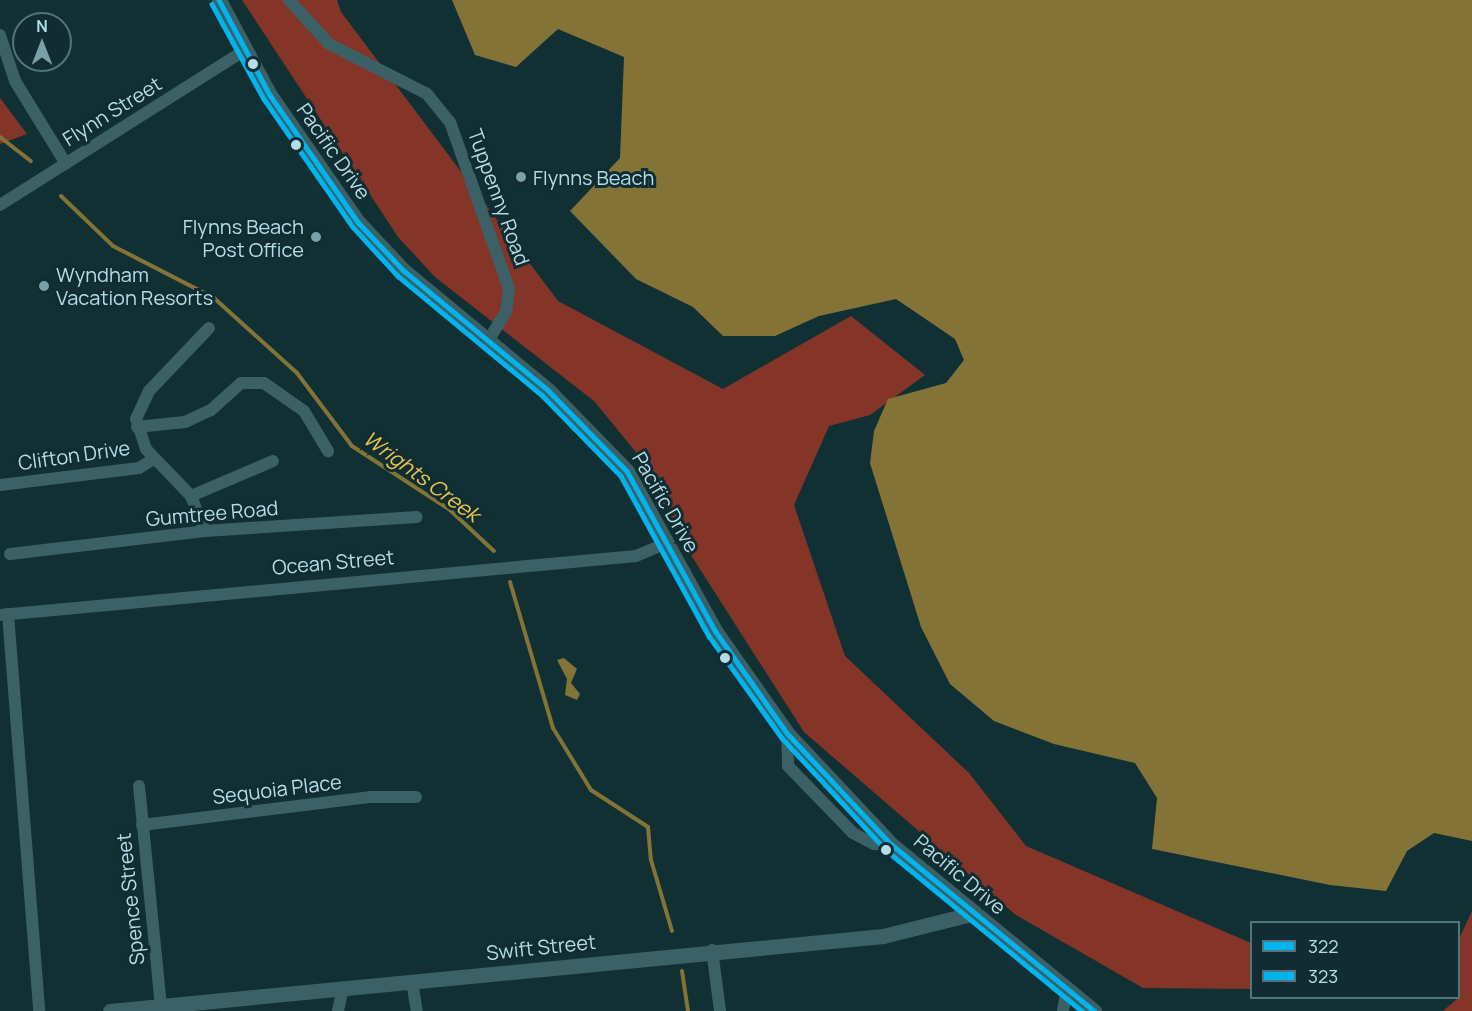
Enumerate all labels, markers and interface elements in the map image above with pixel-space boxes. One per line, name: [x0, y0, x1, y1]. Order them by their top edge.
north arrow: [12, 12, 72, 72]
text: N: [36, 15, 48, 37]
unlabelled marker: [247, 58, 259, 70]
street label: Flynn Street: [58, 71, 166, 151]
street label: Pacific Drive: [292, 98, 376, 204]
street label: Tuppenny Road: [463, 126, 535, 268]
unlabelled marker: [290, 139, 302, 151]
place label: Flynns Beach: [533, 165, 654, 189]
marker: Flynns Beach: [514, 170, 528, 184]
place label: Flynns Beach Post Office: [183, 214, 304, 261]
marker: Flynns Beach Post Office: [309, 230, 323, 244]
place label: Wyndham Vacation Resorts: [56, 262, 213, 309]
marker: Wyndham Vacation Resorts: [37, 279, 51, 293]
water label: Wrights Creek: [359, 425, 485, 527]
street label: Clifton Drive: [16, 435, 132, 475]
street label: Pacific Drive: [628, 447, 704, 557]
street label: Gumtree Road: [145, 495, 279, 531]
street label: Ocean Street: [271, 545, 395, 579]
unlabelled marker: [719, 652, 731, 664]
street label: Sequoia Place: [211, 769, 343, 809]
street label: Pacific Drive: [909, 829, 1011, 919]
street label: Spence Street: [111, 832, 149, 966]
unlabelled marker: [880, 844, 892, 856]
legend: [1250, 921, 1460, 999]
street label: Swift Street: [485, 929, 597, 965]
text: 322: [1308, 934, 1338, 958]
text: 323: [1308, 964, 1338, 988]

